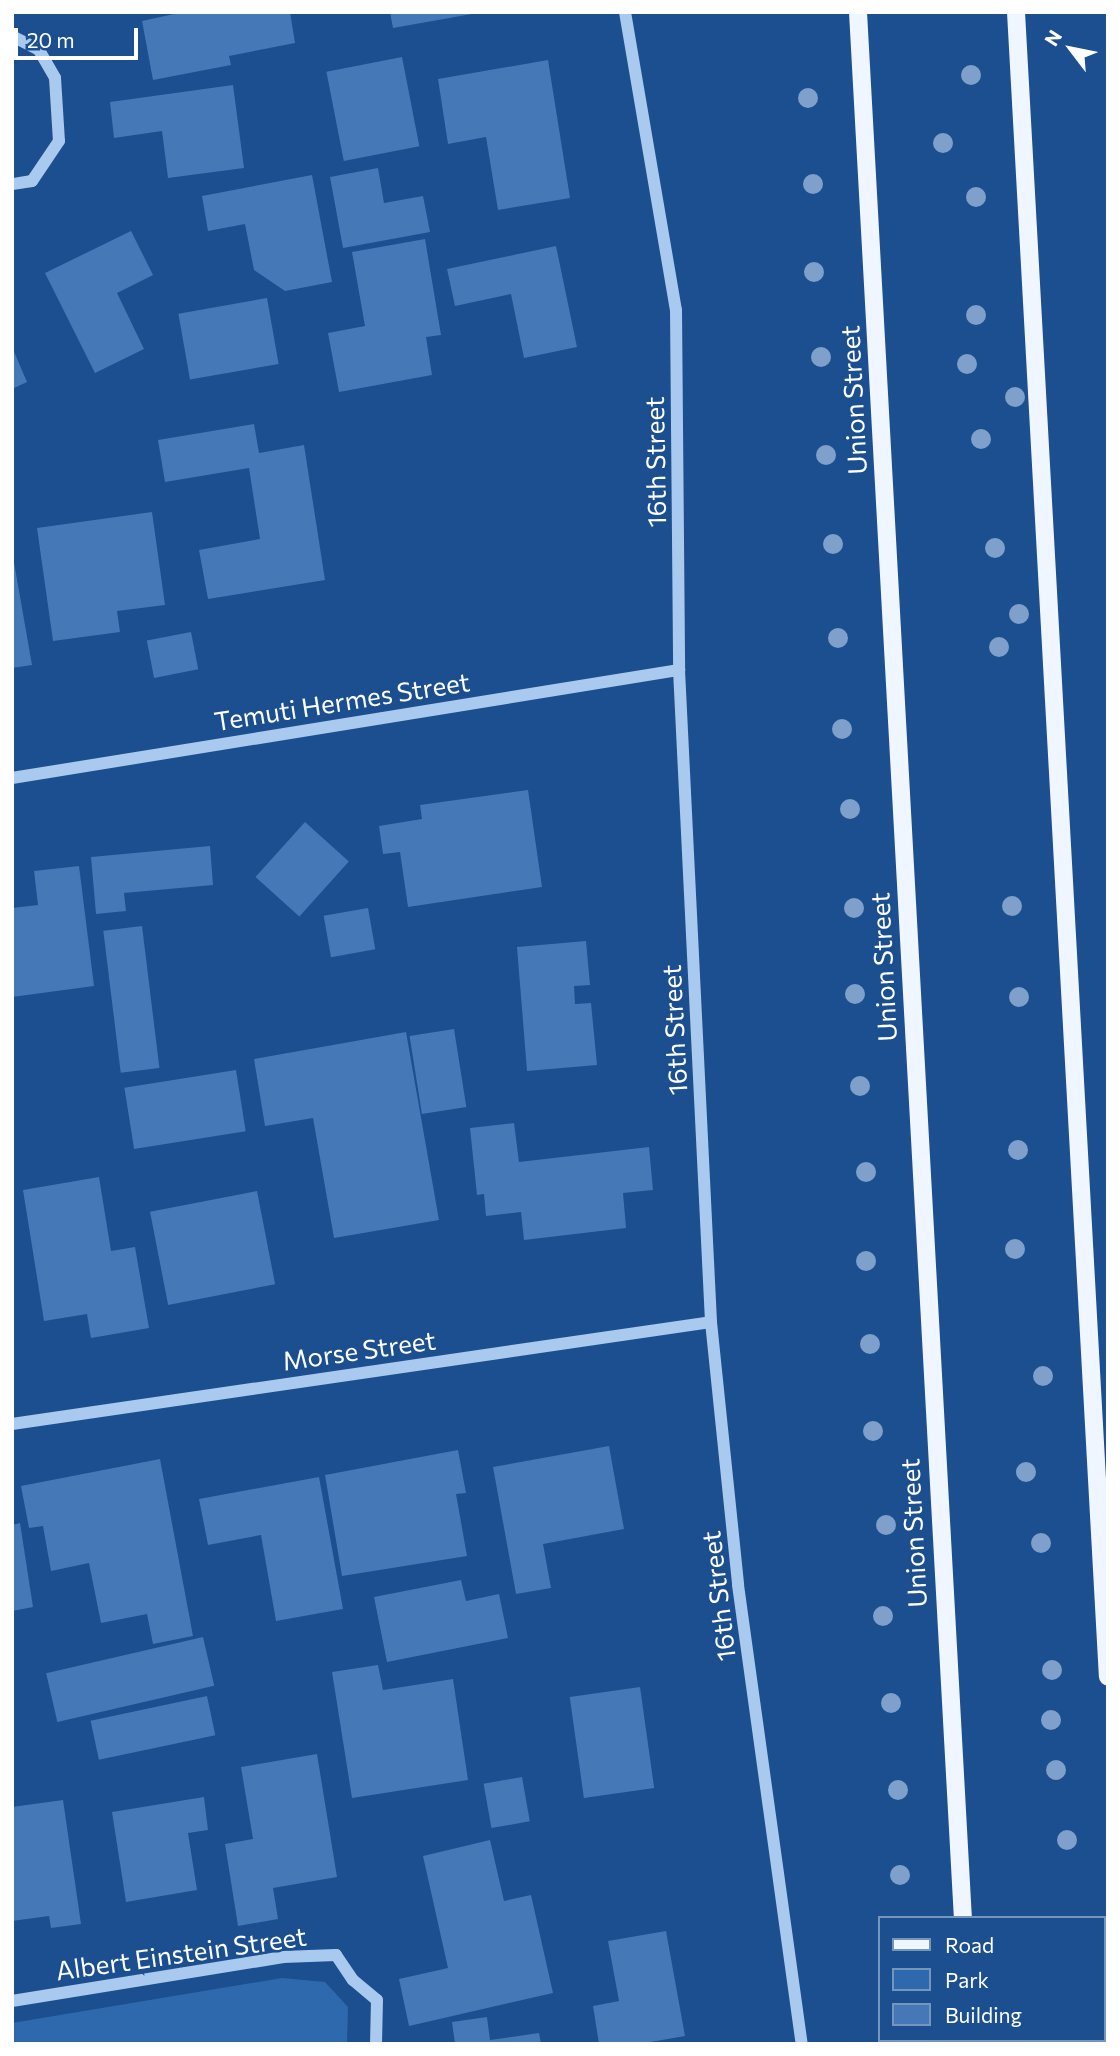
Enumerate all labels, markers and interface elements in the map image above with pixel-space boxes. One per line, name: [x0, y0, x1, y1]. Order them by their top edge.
scale bar: [18, 14, 142, 58]
north arrow: [1036, 14, 1106, 84]
text: N: [1039, 25, 1066, 50]
text: 20 m: [27, 27, 75, 52]
street label: Union Street: [834, 325, 872, 475]
street label: 16th Street: [638, 396, 672, 528]
street label: Temuti Hermes Street: [212, 665, 472, 737]
street label: Union Street: [864, 892, 902, 1042]
street label: 16th Street: [655, 964, 693, 1096]
street label: Morse Street: [280, 1324, 438, 1376]
street label: Union Street: [894, 1458, 932, 1608]
street label: 16th Street: [695, 1529, 741, 1663]
legend: [878, 1916, 1106, 2042]
street label: Albert Einstein Street: [54, 1920, 308, 1986]
text: Road: [945, 1932, 994, 1957]
text: Park: [945, 1967, 989, 1992]
text: Building: [945, 2002, 1022, 2027]

